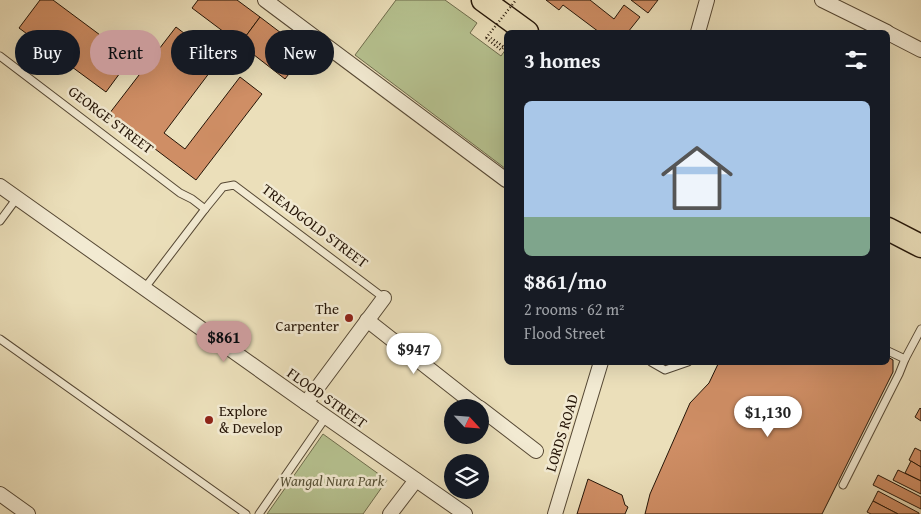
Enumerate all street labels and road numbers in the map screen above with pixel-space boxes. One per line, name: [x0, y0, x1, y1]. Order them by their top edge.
street label: GEORGE STREET: [64, 81, 159, 159]
street label: TREADGOLD STREET: [258, 179, 373, 273]
street label: FLOOD STREET: [283, 362, 372, 433]
street label: LORDS ROAD: [540, 391, 583, 474]

